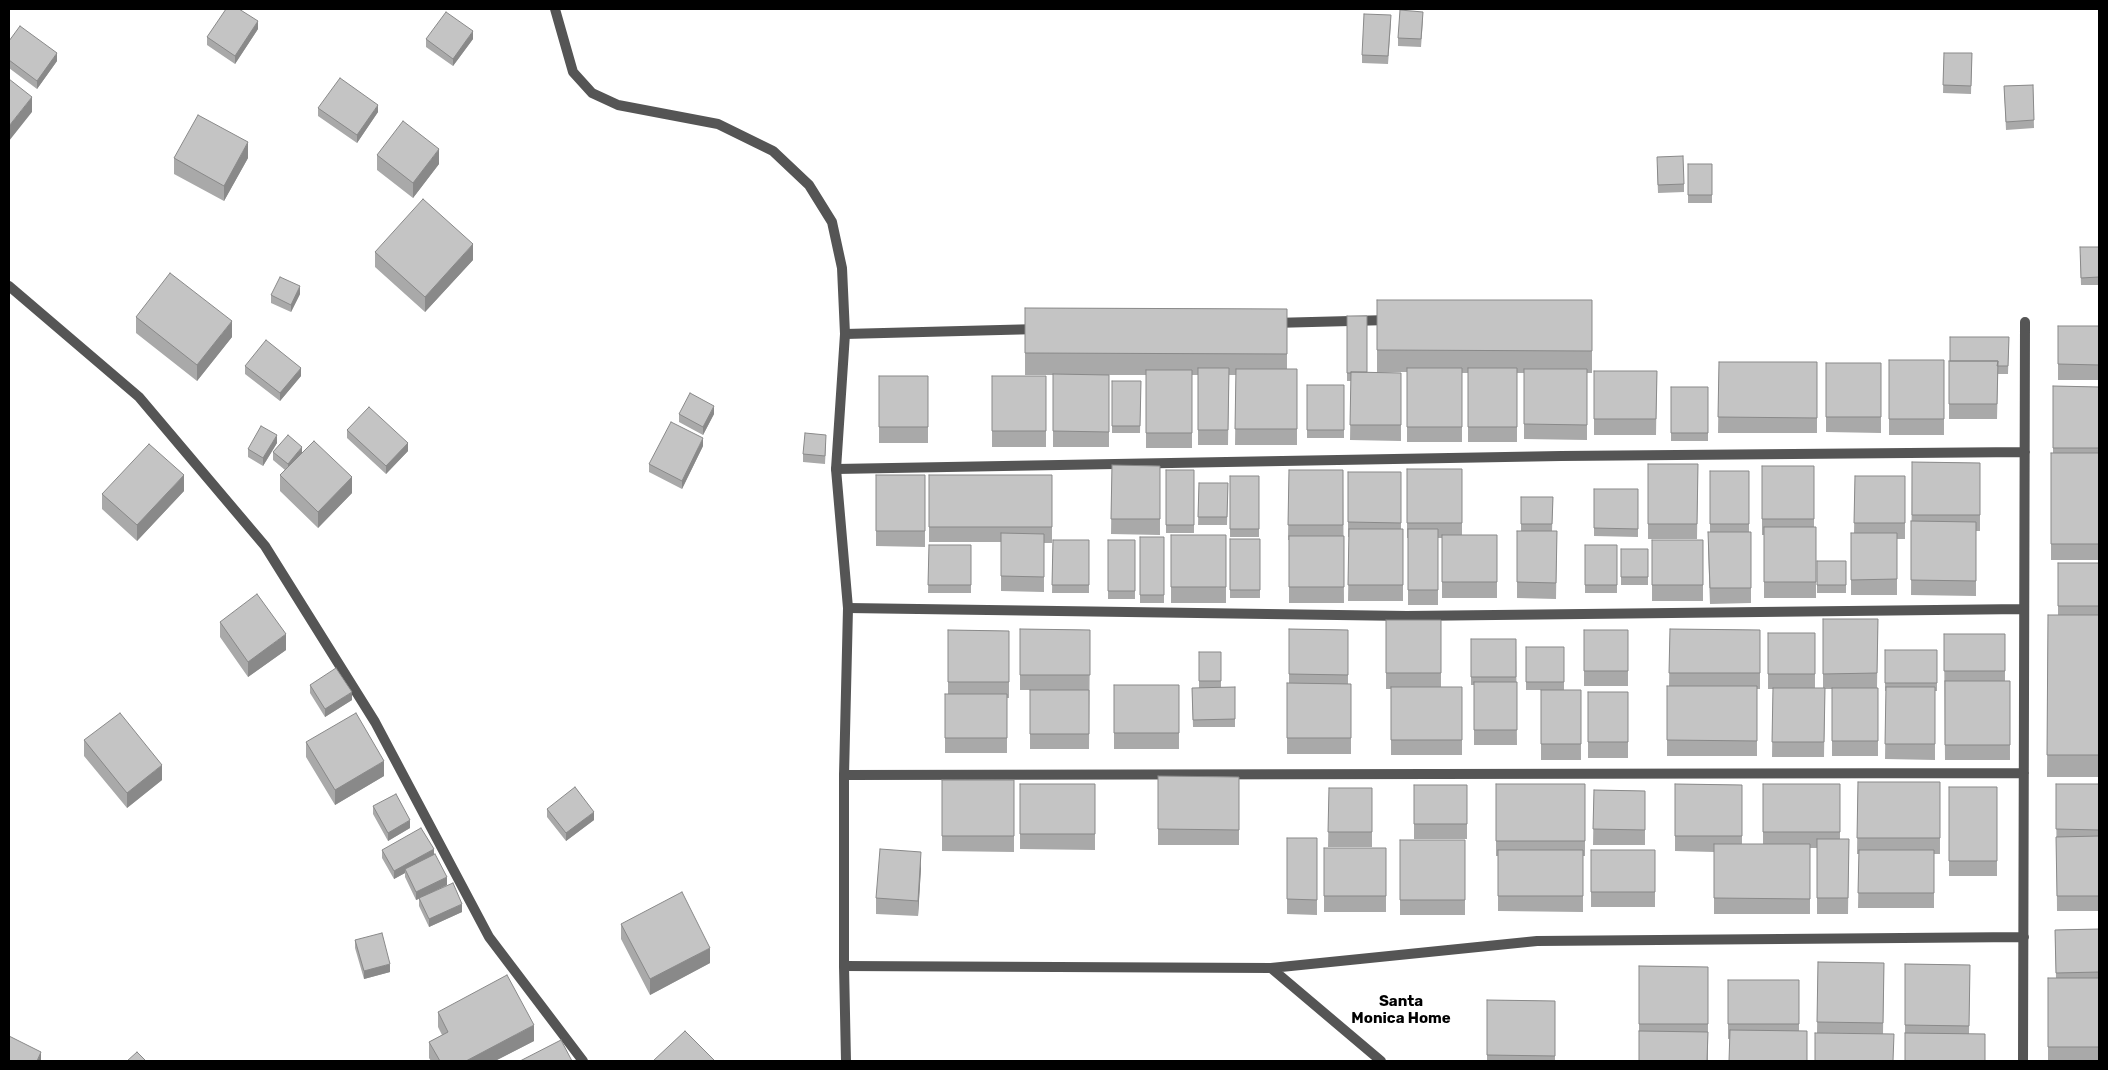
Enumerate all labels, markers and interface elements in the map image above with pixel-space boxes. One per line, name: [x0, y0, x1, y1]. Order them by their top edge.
district label: Santa Monica Home: [1351, 993, 1451, 1028]

